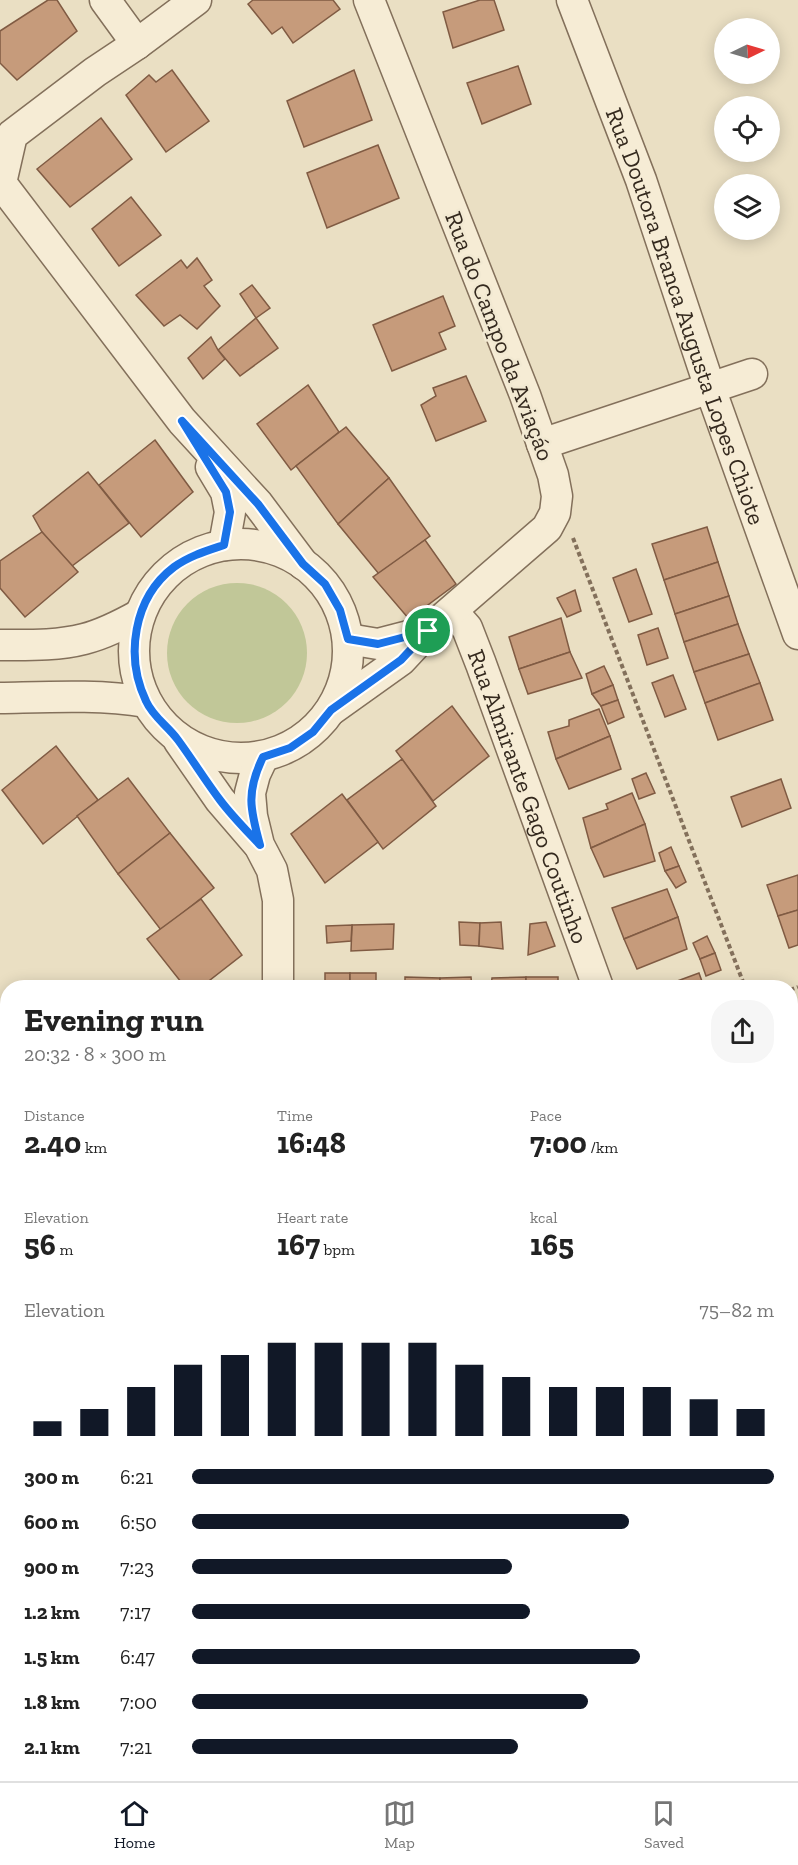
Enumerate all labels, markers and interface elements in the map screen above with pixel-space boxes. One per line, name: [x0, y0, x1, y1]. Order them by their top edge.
north arrow: [714, 18, 780, 84]
map controls: [714, 18, 780, 240]
button: locate: [714, 96, 780, 162]
street label: Rua Doutora Branca Augusta Lopes Chiote: [600, 103, 772, 528]
button: layers: [714, 174, 780, 240]
street label: Rua do Campo da Aviaçáo: [439, 207, 561, 465]
pin: [402, 605, 453, 656]
icon: arrive: [411, 614, 444, 647]
street label: Rua Almirante Gago Coutinho: [462, 645, 595, 947]
text: Evening run: [24, 1000, 204, 1039]
button: share: [711, 1000, 774, 1063]
text: 20:32 · 8 × 300 m: [24, 1042, 166, 1066]
text: Distance: [24, 1106, 85, 1125]
text: Time: [277, 1106, 313, 1125]
text: Pace: [530, 1106, 562, 1125]
text: 2.40: [24, 1125, 81, 1161]
text: 16:48: [277, 1125, 346, 1161]
text: 7:00: [530, 1125, 587, 1161]
text: km: [81, 1138, 107, 1157]
text: /km: [587, 1138, 618, 1157]
text: Elevation: [24, 1208, 89, 1227]
text: Heart rate: [277, 1208, 348, 1227]
text: kcal: [530, 1208, 557, 1227]
text: 56: [24, 1227, 56, 1263]
text: 167: [277, 1227, 320, 1263]
text: 165: [530, 1227, 574, 1263]
text: m: [56, 1240, 73, 1259]
text: bpm: [320, 1240, 355, 1259]
text: Elevation: [24, 1298, 105, 1322]
text: 75–82 m: [699, 1298, 774, 1322]
text: 300 m: [24, 1465, 79, 1489]
text: 6:21: [120, 1465, 153, 1489]
text: 600 m: [24, 1510, 79, 1534]
text: 6:50: [120, 1510, 157, 1534]
text: 900 m: [24, 1555, 79, 1579]
text: 7:23: [120, 1555, 154, 1579]
text: 1.2 km: [24, 1600, 80, 1624]
text: 7:17: [120, 1600, 151, 1624]
text: 1.5 km: [24, 1645, 79, 1669]
text: 6:47: [120, 1645, 155, 1669]
text: 1.8 km: [24, 1690, 80, 1714]
text: 7:00: [120, 1690, 157, 1714]
text: 2.1 km: [24, 1735, 80, 1759]
text: 7:21: [120, 1735, 152, 1759]
tab: Home: [114, 1797, 155, 1852]
tab: Map: [383, 1797, 416, 1852]
tab: Saved: [644, 1797, 684, 1852]

